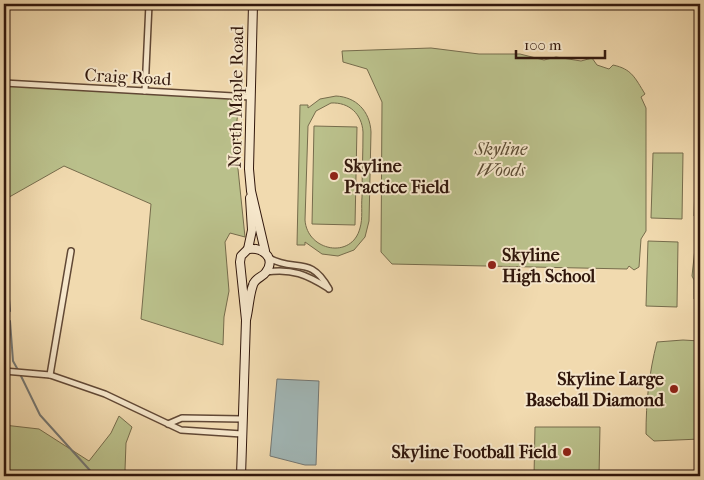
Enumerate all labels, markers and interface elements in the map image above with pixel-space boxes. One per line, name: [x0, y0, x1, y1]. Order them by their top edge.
street label: North Maple Road: [225, 25, 248, 168]
scale bar: [516, 28, 605, 60]
text: 100 m: [524, 36, 562, 54]
street label: Craig Road: [84, 65, 172, 90]
park label: Skyline Woods: [474, 139, 528, 181]
place label: Skyline Practice Field: [344, 156, 451, 198]
marker: Skyline Practice Field: [328, 170, 340, 182]
place label: Skyline High School: [502, 245, 596, 287]
marker: Skyline High School: [486, 259, 498, 271]
place label: Skyline Large Baseball Diamond: [525, 369, 665, 411]
marker: Skyline Large Baseball Diamond: [668, 383, 680, 395]
place label: Skyline Football Field: [391, 442, 558, 463]
marker: Skyline Football Field: [561, 446, 573, 458]

